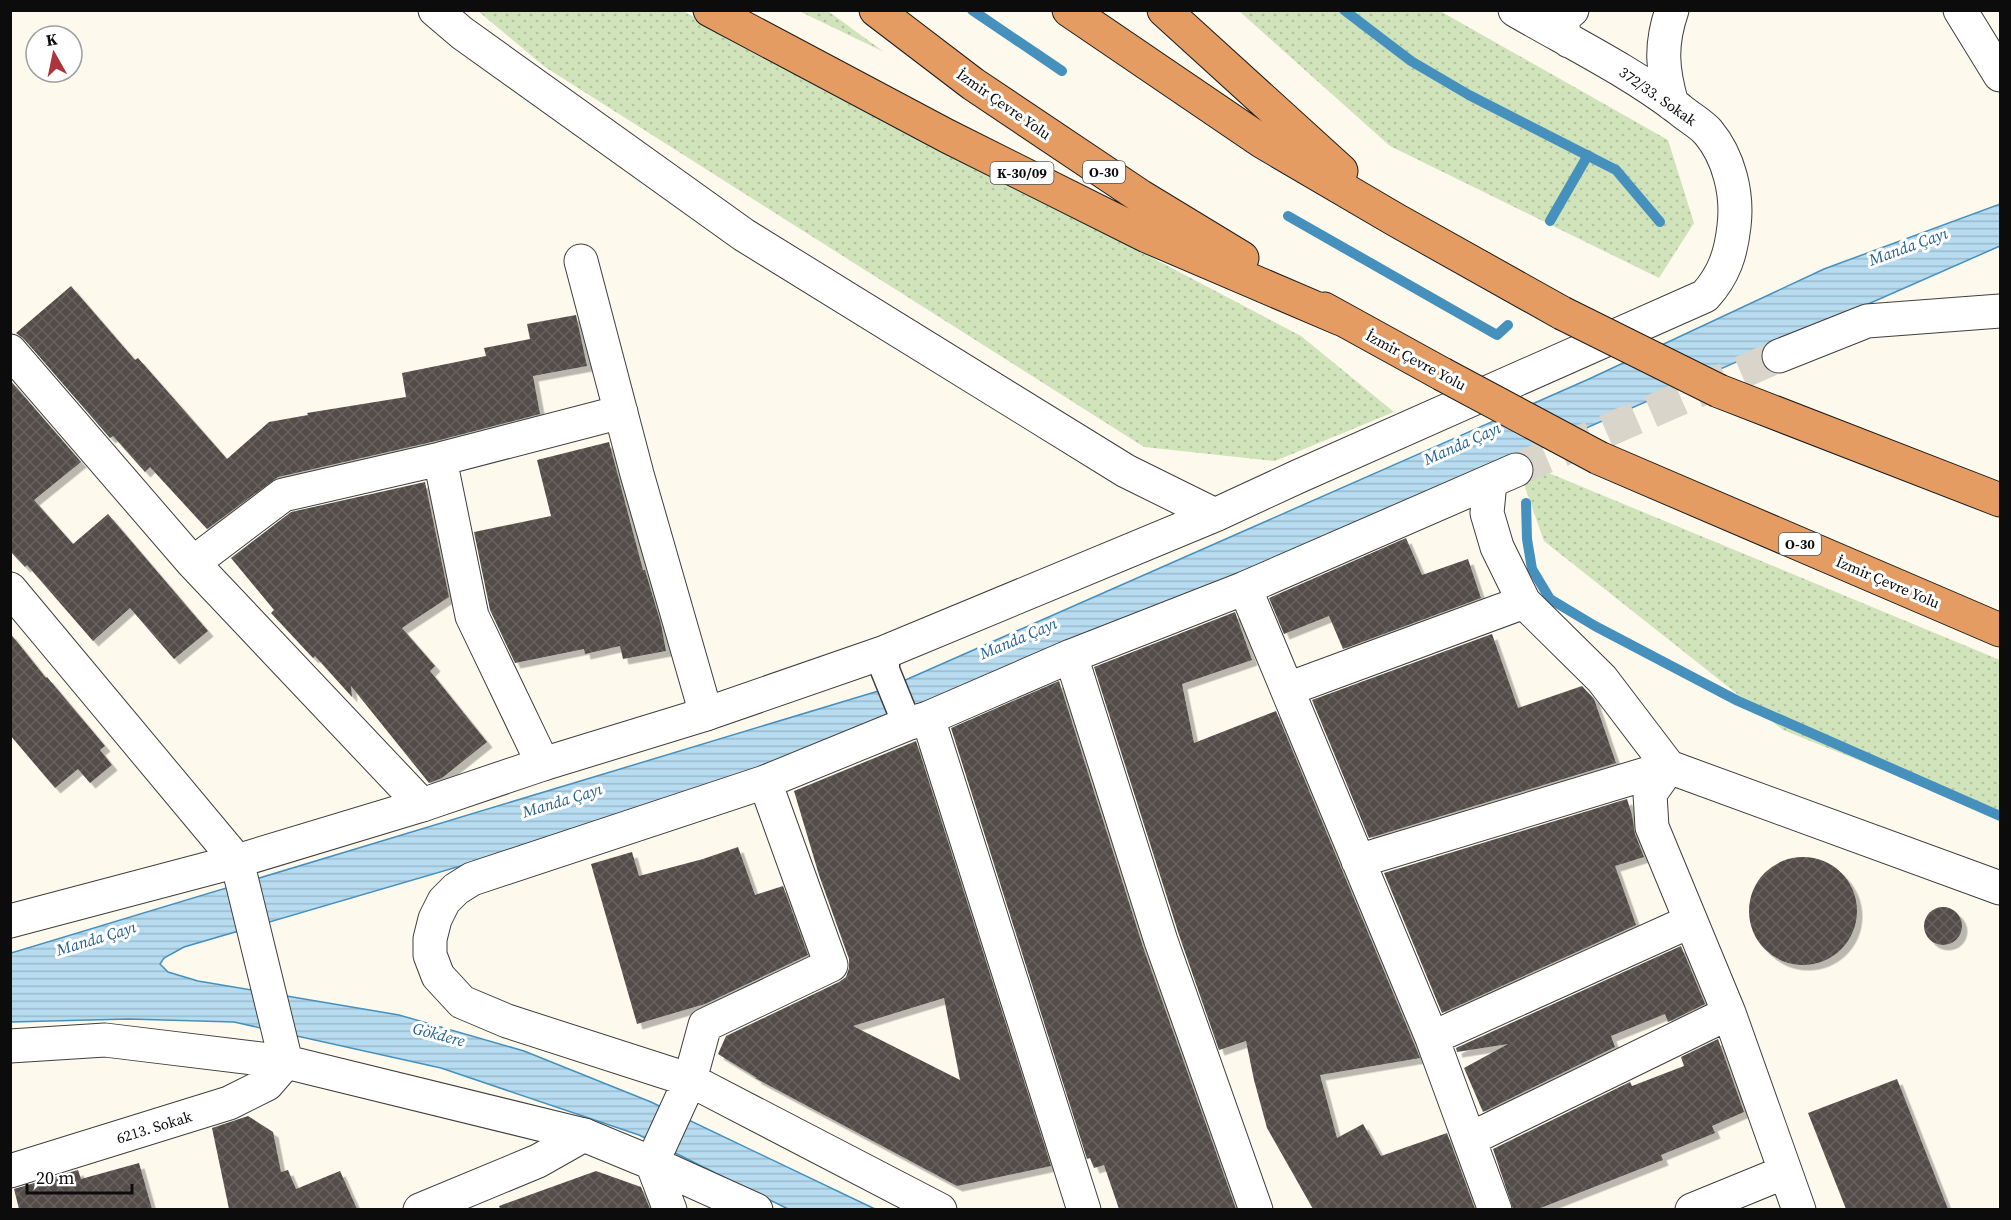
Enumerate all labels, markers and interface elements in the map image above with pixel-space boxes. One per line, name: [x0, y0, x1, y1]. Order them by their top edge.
north arrow: [24, 24, 84, 84]
text: K: [44, 27, 60, 51]
street label: 372/33. Sokak: [1615, 62, 1702, 131]
street label: İzmir Çevre Yolu: [953, 64, 1056, 145]
road number: O-30: [1083, 161, 1125, 183]
road number: K-30/09: [990, 162, 1054, 184]
water label: Manda Çayı: [1865, 222, 1951, 271]
street label: İzmir Çevre Yolu: [1362, 325, 1470, 395]
water label: Manda Çayı: [1419, 416, 1504, 470]
road number: O-30: [1779, 533, 1821, 555]
street label: İzmir Çevre Yolu: [1833, 551, 1943, 613]
water label: Manda Çayı: [975, 612, 1060, 665]
water label: Manda Çayı: [518, 777, 605, 823]
water label: Manda Çayı: [52, 915, 139, 961]
water label: Gökdere: [411, 1017, 468, 1052]
street label: 6213. Sokak: [114, 1105, 195, 1148]
scale bar: [27, 1157, 132, 1195]
text: 20 m: [36, 1165, 74, 1190]

